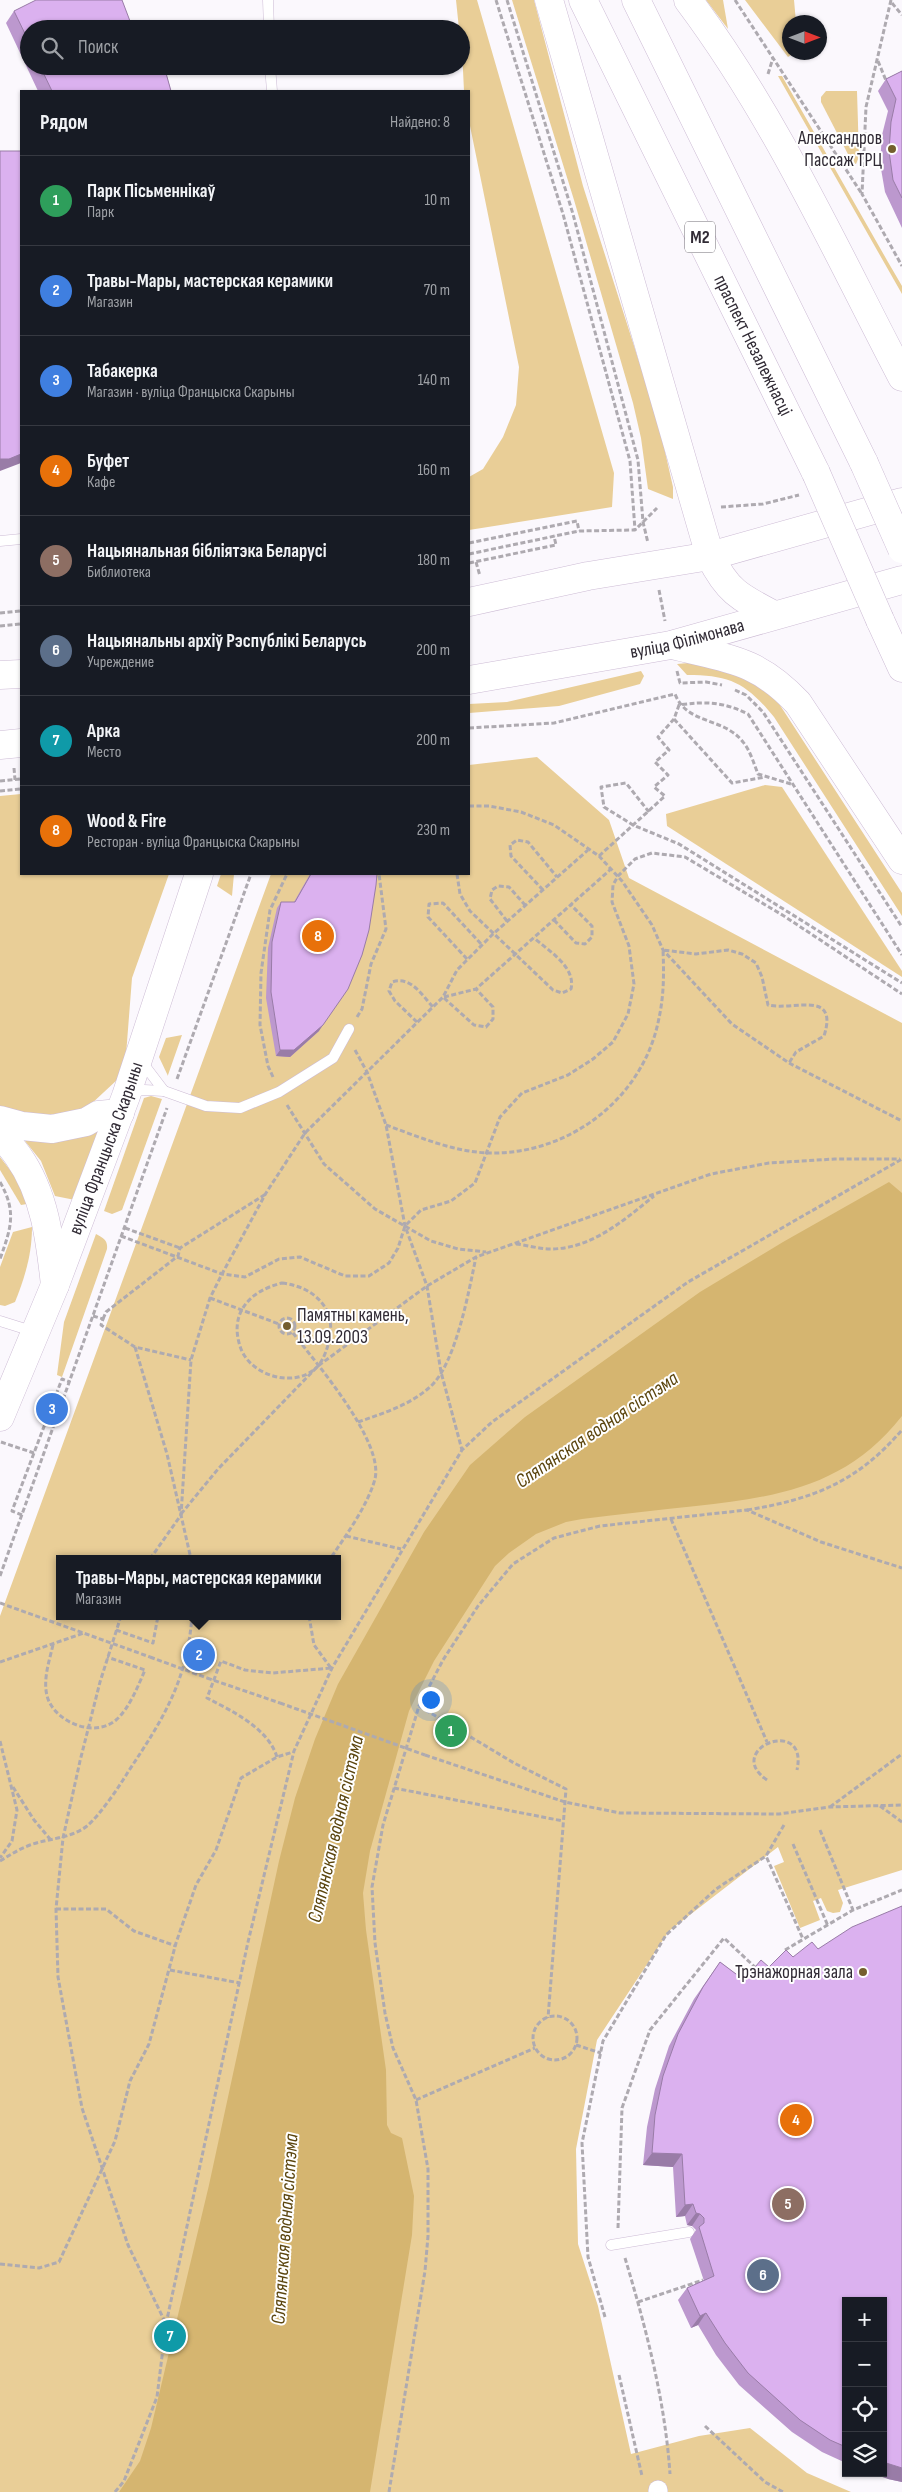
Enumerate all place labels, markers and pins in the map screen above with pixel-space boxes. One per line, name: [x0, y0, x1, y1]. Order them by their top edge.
place label: Александров Пассаж ТРЦ: [797, 127, 882, 172]
marker: Александров Пассаж ТРЦ: [886, 143, 898, 155]
pin: 8: [302, 917, 334, 955]
place label: Памятны камень, 13.09.2003: [297, 1304, 409, 1349]
marker: Памятны камень, 13.09.2003: [281, 1320, 293, 1332]
pin: 3: [36, 1390, 68, 1428]
pin: 2: [183, 1636, 215, 1674]
pin: 1: [435, 1712, 467, 1750]
place label: Трэнажорная зала: [735, 1961, 853, 1984]
marker: Трэнажорная зала: [857, 1966, 869, 1978]
pin: 4: [780, 2101, 812, 2139]
pin: 5: [772, 2185, 804, 2223]
pin: 6: [747, 2256, 779, 2294]
pin: 7: [154, 2317, 186, 2355]

